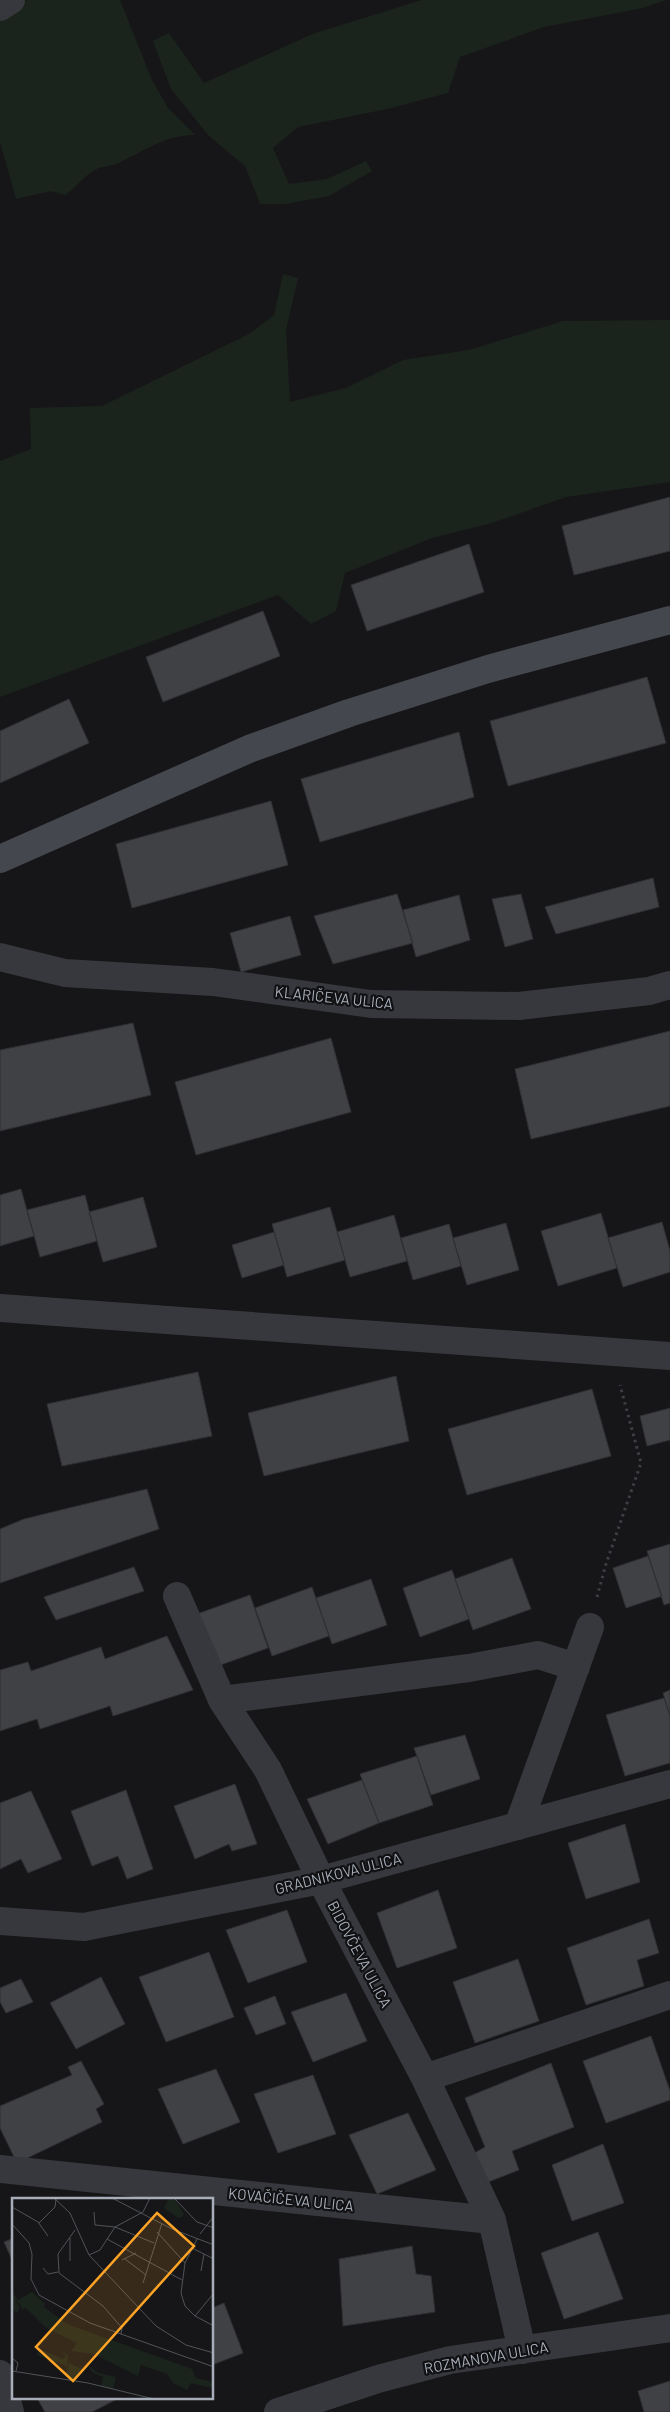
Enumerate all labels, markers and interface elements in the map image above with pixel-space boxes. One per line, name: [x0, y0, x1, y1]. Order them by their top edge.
street label: KLARIČEVA ULICA: [274, 982, 394, 1012]
street label: GRADNIKOVA ULICA: [273, 1849, 403, 1897]
street label: BIDOVČEVA ULICA: [324, 1897, 396, 2011]
street label: KOVAČIČEVA ULICA: [227, 2183, 355, 2215]
inset map: [12, 2198, 214, 2400]
street label: ROZMANOVA ULICA: [422, 2337, 550, 2377]

